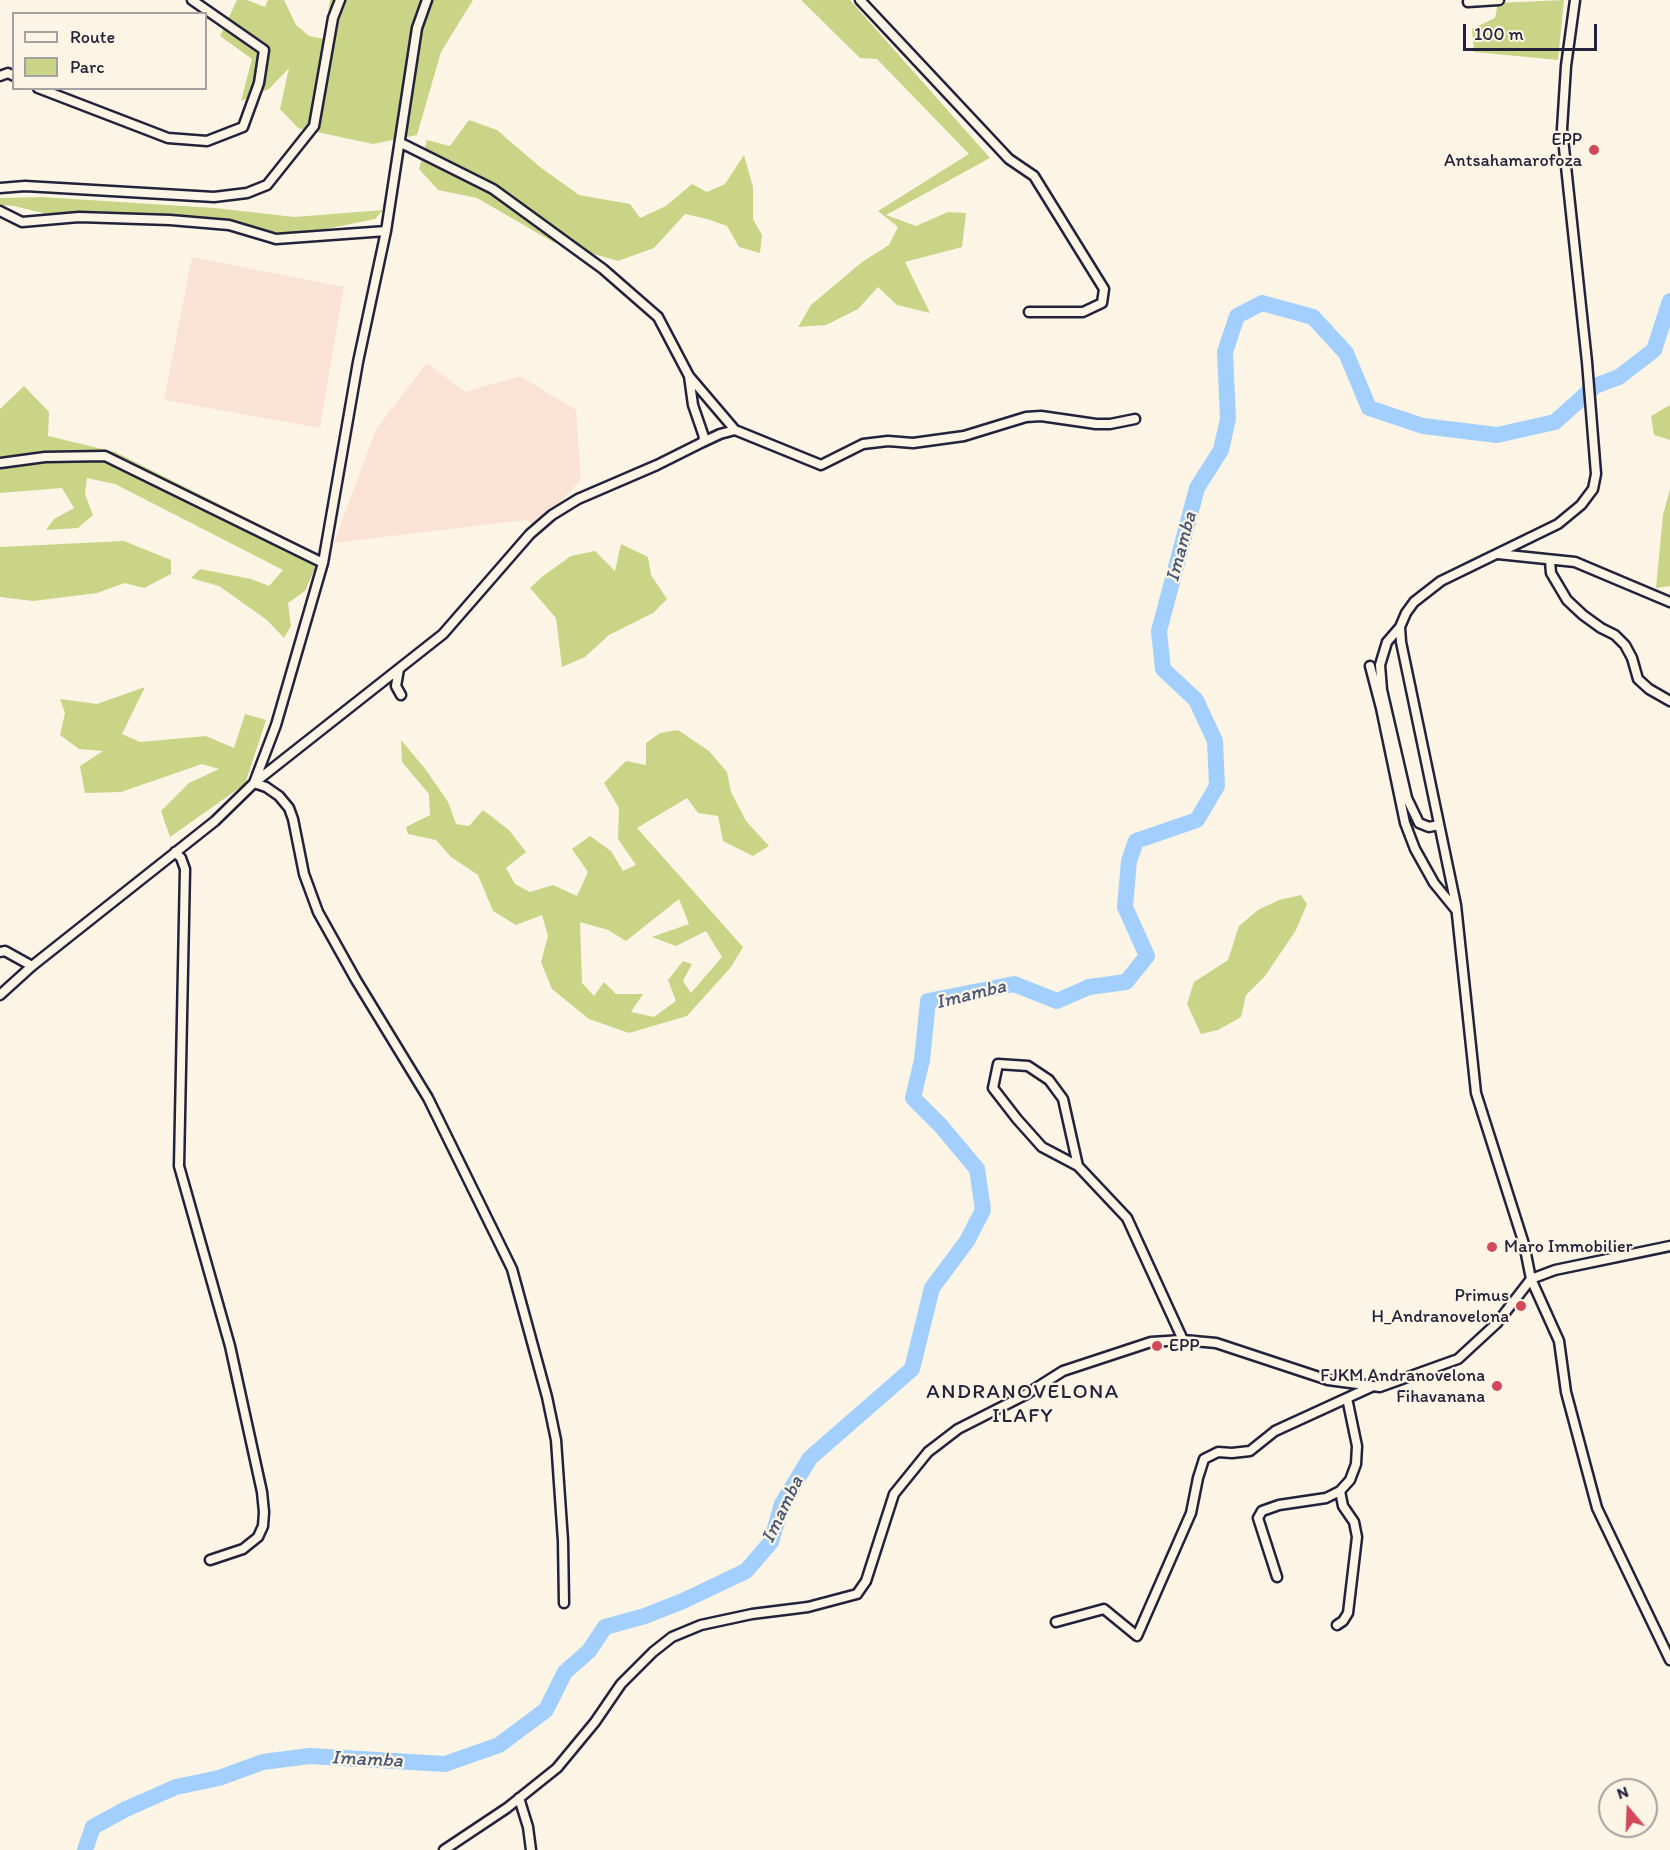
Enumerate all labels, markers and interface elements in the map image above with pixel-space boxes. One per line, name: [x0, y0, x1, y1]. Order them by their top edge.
legend: [12, 12, 207, 90]
scale bar: [1466, 12, 1600, 50]
text: 100 m: [1474, 23, 1524, 45]
text: Route: [70, 26, 115, 48]
text: Parc: [70, 56, 104, 78]
place label: EPP Antsahamarofoza: [1444, 129, 1582, 172]
marker: EPP Antsahamarofoza: [1587, 143, 1601, 157]
water label: Imamba: [1161, 510, 1203, 584]
water label: Imamba: [934, 975, 1008, 1015]
place label: Maro Immobilier: [1504, 1236, 1632, 1258]
marker: Maro Immobilier: [1485, 1240, 1499, 1254]
place label: Primus H_Andranovelona: [1372, 1285, 1509, 1328]
marker: Primus H_Andranovelona: [1514, 1299, 1528, 1313]
place label: EPP: [1169, 1335, 1199, 1357]
marker: EPP: [1150, 1339, 1164, 1353]
place label: FJKM Andranovelona Fihavanana: [1320, 1365, 1485, 1408]
marker: FJKM Andranovelona Fihavanana: [1490, 1379, 1504, 1393]
district label: ANDRANOVELONA ILAFY: [926, 1380, 1120, 1430]
water label: Imamba: [757, 1473, 809, 1547]
water label: Imamba: [331, 1746, 403, 1774]
north arrow: [1598, 1778, 1658, 1838]
text: N: [1614, 1782, 1631, 1803]

